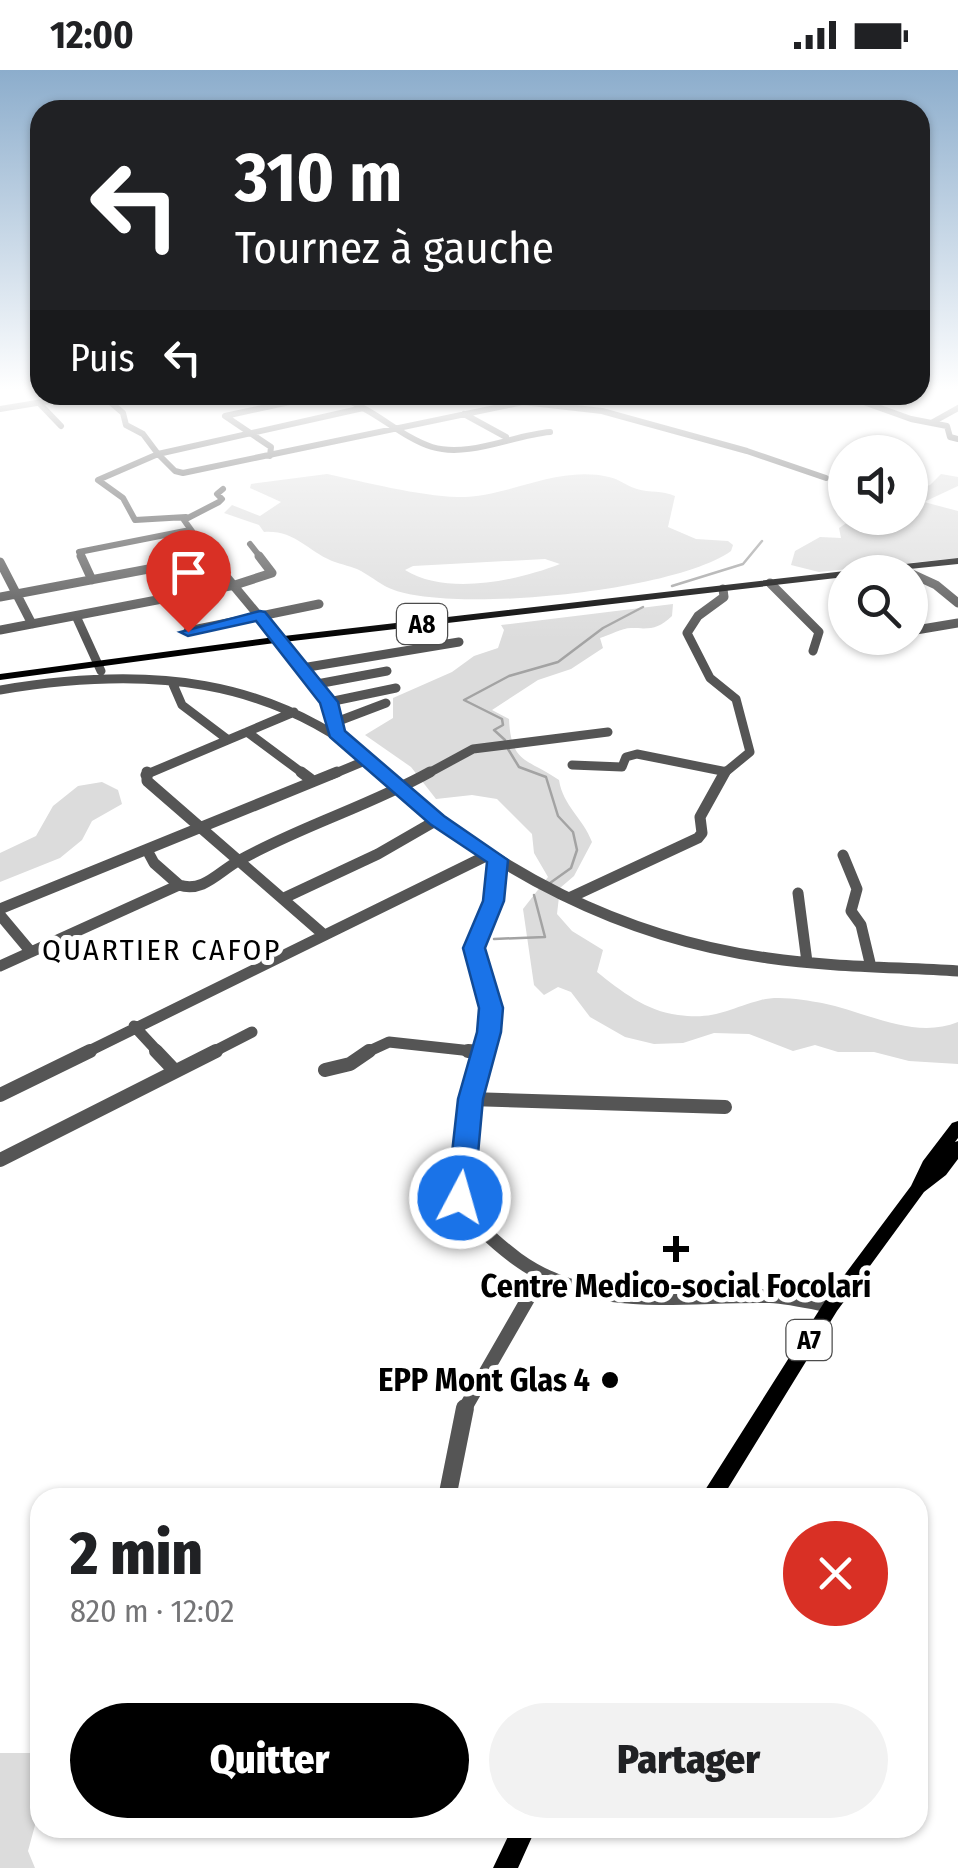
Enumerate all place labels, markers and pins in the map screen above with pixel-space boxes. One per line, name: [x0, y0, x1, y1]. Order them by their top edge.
pin: [146, 530, 231, 633]
marker: Centre Medico-social Focolari: [663, 1236, 689, 1262]
place label: Centre Medico-social Focolari: [481, 1267, 871, 1305]
place label: EPP Mont Glas 4: [378, 1361, 590, 1399]
marker: EPP Mont Glas 4: [599, 1369, 621, 1391]

